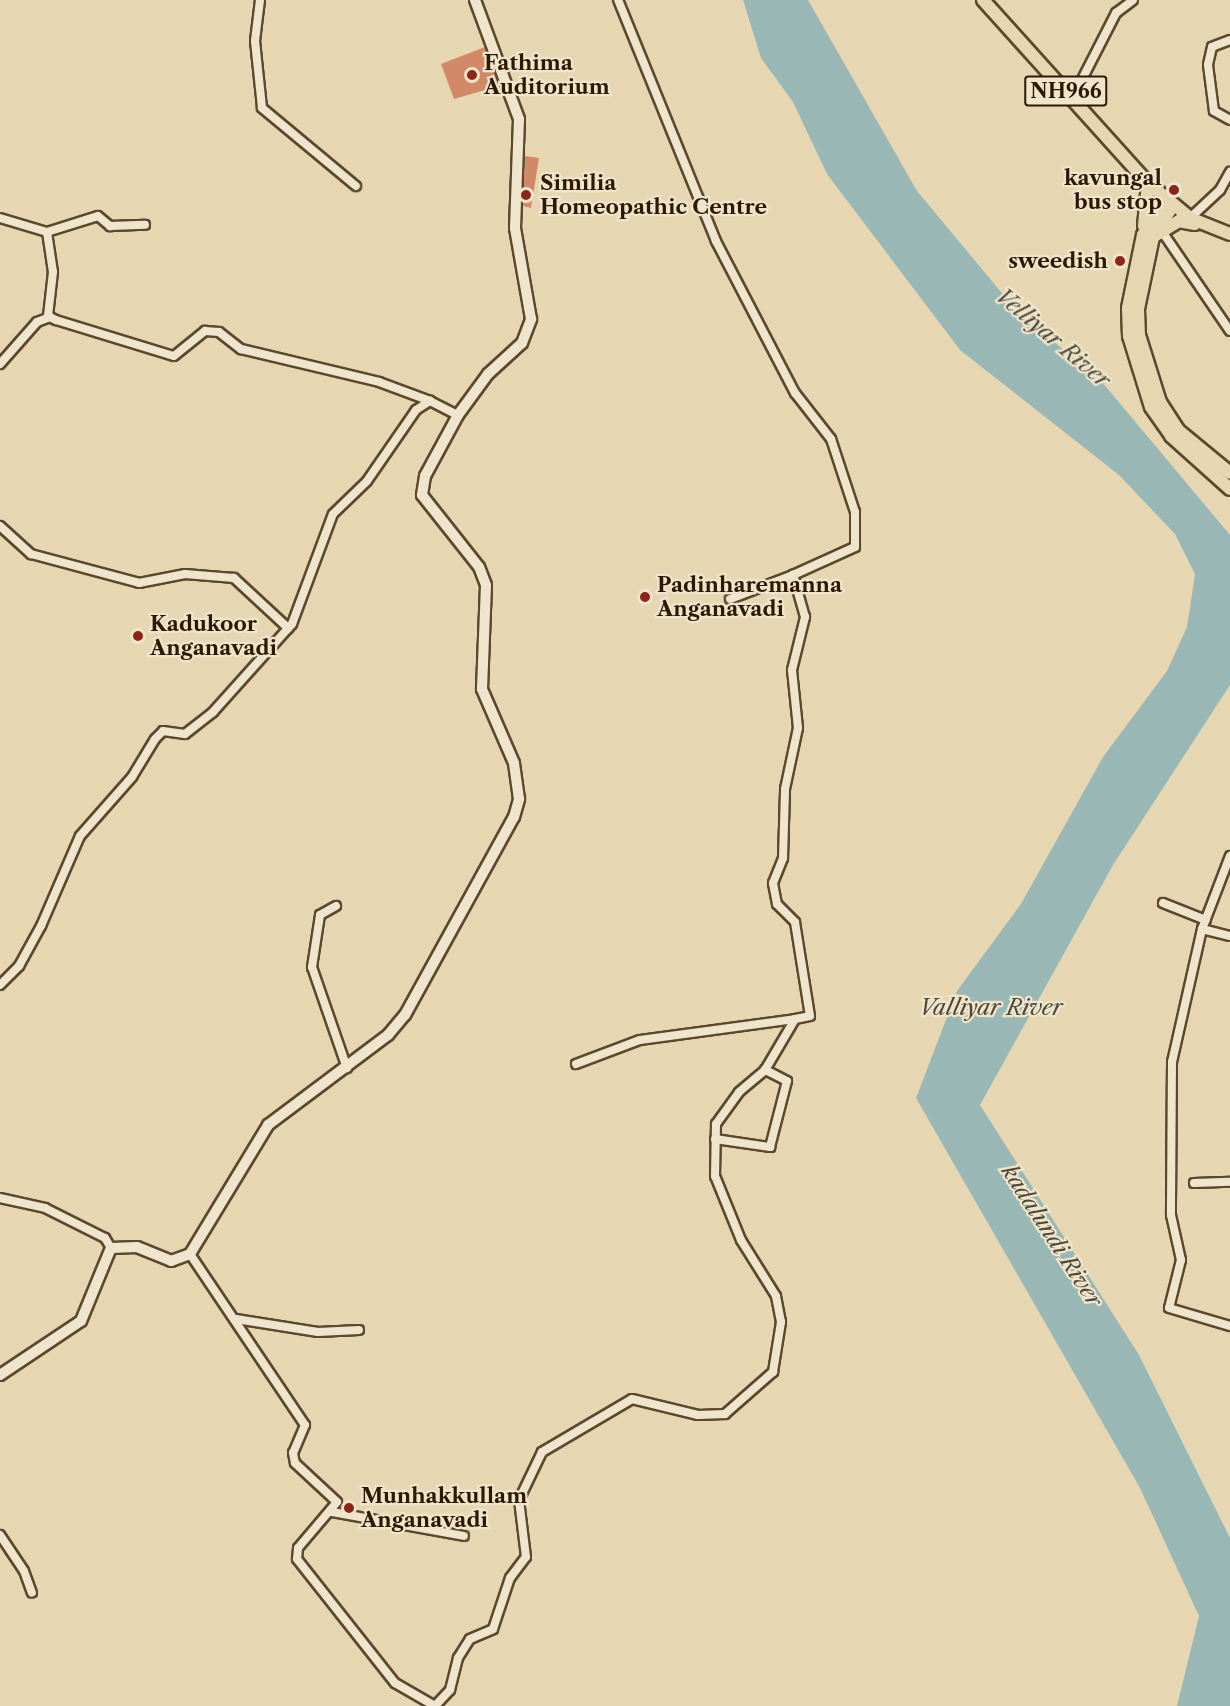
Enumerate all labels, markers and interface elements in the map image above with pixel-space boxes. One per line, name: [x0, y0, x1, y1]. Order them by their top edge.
place label: Fathima Auditorium: [484, 50, 610, 100]
marker: Fathima Auditorium: [465, 68, 479, 82]
road number: NH966: [1024, 74, 1108, 108]
place label: kavungal bus stop: [1064, 165, 1162, 215]
place label: Similia Homeopathic Centre: [540, 170, 767, 220]
marker: kavungal bus stop: [1167, 183, 1181, 197]
marker: Similia Homeopathic Centre: [517, 186, 535, 204]
place label: sweedish: [1008, 248, 1108, 274]
marker: sweedish: [1113, 254, 1127, 268]
water label: Velliyar River: [991, 283, 1115, 393]
place label: Padinharemanna Anganavadi: [657, 572, 842, 622]
marker: Padinharemanna Anganavadi: [638, 590, 652, 604]
place label: Kadukoor Anganavadi: [150, 611, 277, 661]
marker: Kadukoor Anganavadi: [131, 629, 145, 643]
water label: Valliyar River: [919, 995, 1063, 1021]
water label: kadalundi River: [996, 1160, 1108, 1312]
place label: Munhakkullam Anganavadi: [361, 1483, 527, 1533]
marker: Munhakkullam Anganavadi: [342, 1501, 356, 1515]

